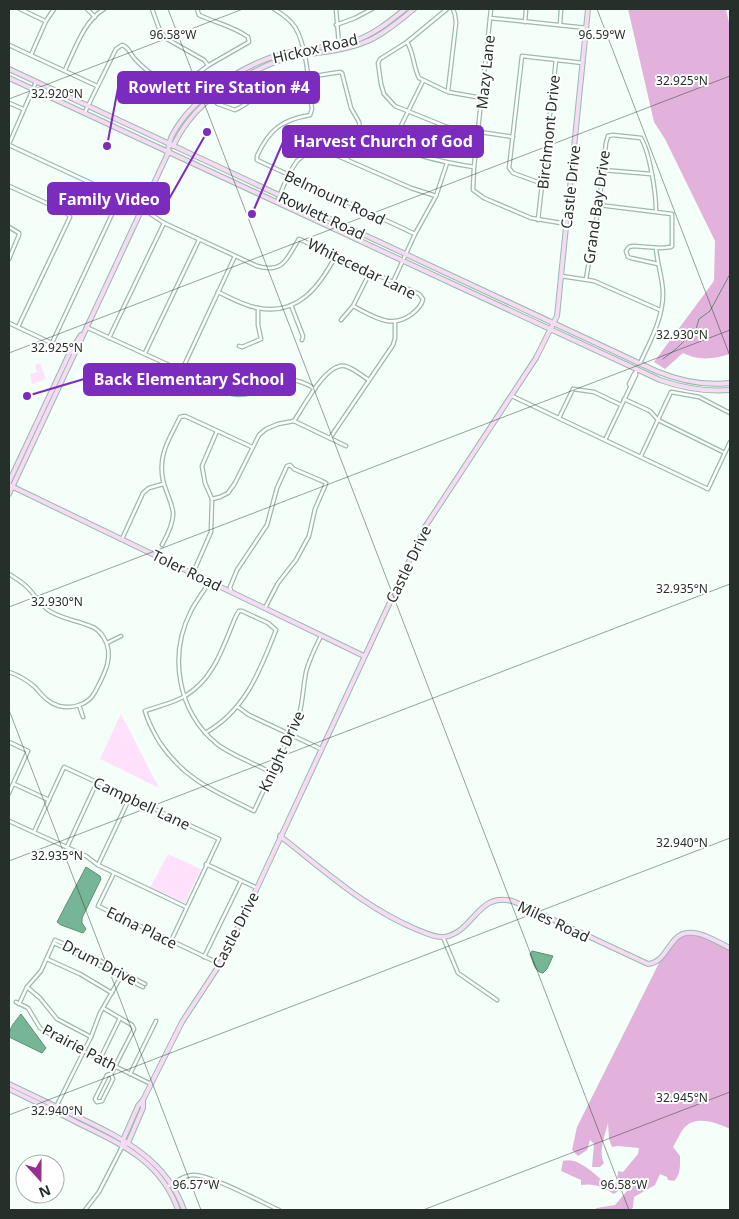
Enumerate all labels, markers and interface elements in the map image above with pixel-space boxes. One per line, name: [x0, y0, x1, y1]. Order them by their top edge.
text: 96.58°W: [150, 26, 196, 43]
text: 96.59°W: [579, 26, 625, 43]
street label: Hickox Road: [270, 28, 360, 68]
street label: Mazy Lane: [471, 34, 499, 110]
callout: Rowlett Fire Station #4: [118, 72, 319, 103]
text: 32.925°N: [656, 72, 708, 89]
street label: Birchmont Drive: [532, 74, 564, 190]
text: Rowlett Fire Station #4: [128, 76, 310, 98]
text: 32.920°N: [31, 85, 83, 102]
callout: Harvest Church of God: [283, 126, 483, 157]
text: Harvest Church of God: [293, 130, 473, 152]
street label: Castle Drive: [556, 144, 584, 230]
street label: Grand Bay Drive: [578, 149, 614, 265]
street label: Belmount Road: [281, 165, 389, 229]
callout: Family Video: [48, 183, 169, 214]
street label: Rowlett Road: [276, 186, 368, 244]
text: Family Video: [58, 188, 160, 210]
street label: Whitecedar Lane: [304, 233, 420, 303]
text: 32.930°N: [656, 326, 708, 343]
text: 32.925°N: [31, 339, 83, 356]
callout: Back Elementary School: [84, 364, 295, 395]
text: Back Elementary School: [94, 368, 284, 390]
street label: Castle Drive: [381, 522, 435, 606]
street label: Toler Road: [149, 545, 225, 595]
text: 32.935°N: [656, 580, 708, 597]
text: 32.930°N: [31, 593, 83, 610]
street label: Knight Drive: [253, 707, 309, 795]
street label: Campbell Lane: [90, 772, 194, 834]
text: 32.940°N: [656, 834, 708, 851]
text: 32.935°N: [31, 847, 83, 864]
street label: Castle Drive: [207, 888, 263, 972]
street label: Miles Road: [515, 896, 593, 946]
street label: Edna Place: [103, 901, 181, 953]
street label: Drum Drive: [59, 935, 141, 989]
street label: Prairie Path: [39, 1019, 121, 1075]
text: 32.945°N: [656, 1089, 708, 1106]
text: 32.940°N: [31, 1102, 83, 1119]
north arrow: [15, 1154, 65, 1204]
text: 96.57°W: [173, 1176, 219, 1193]
text: 96.58°W: [601, 1176, 647, 1193]
text: N: [36, 1181, 54, 1203]

